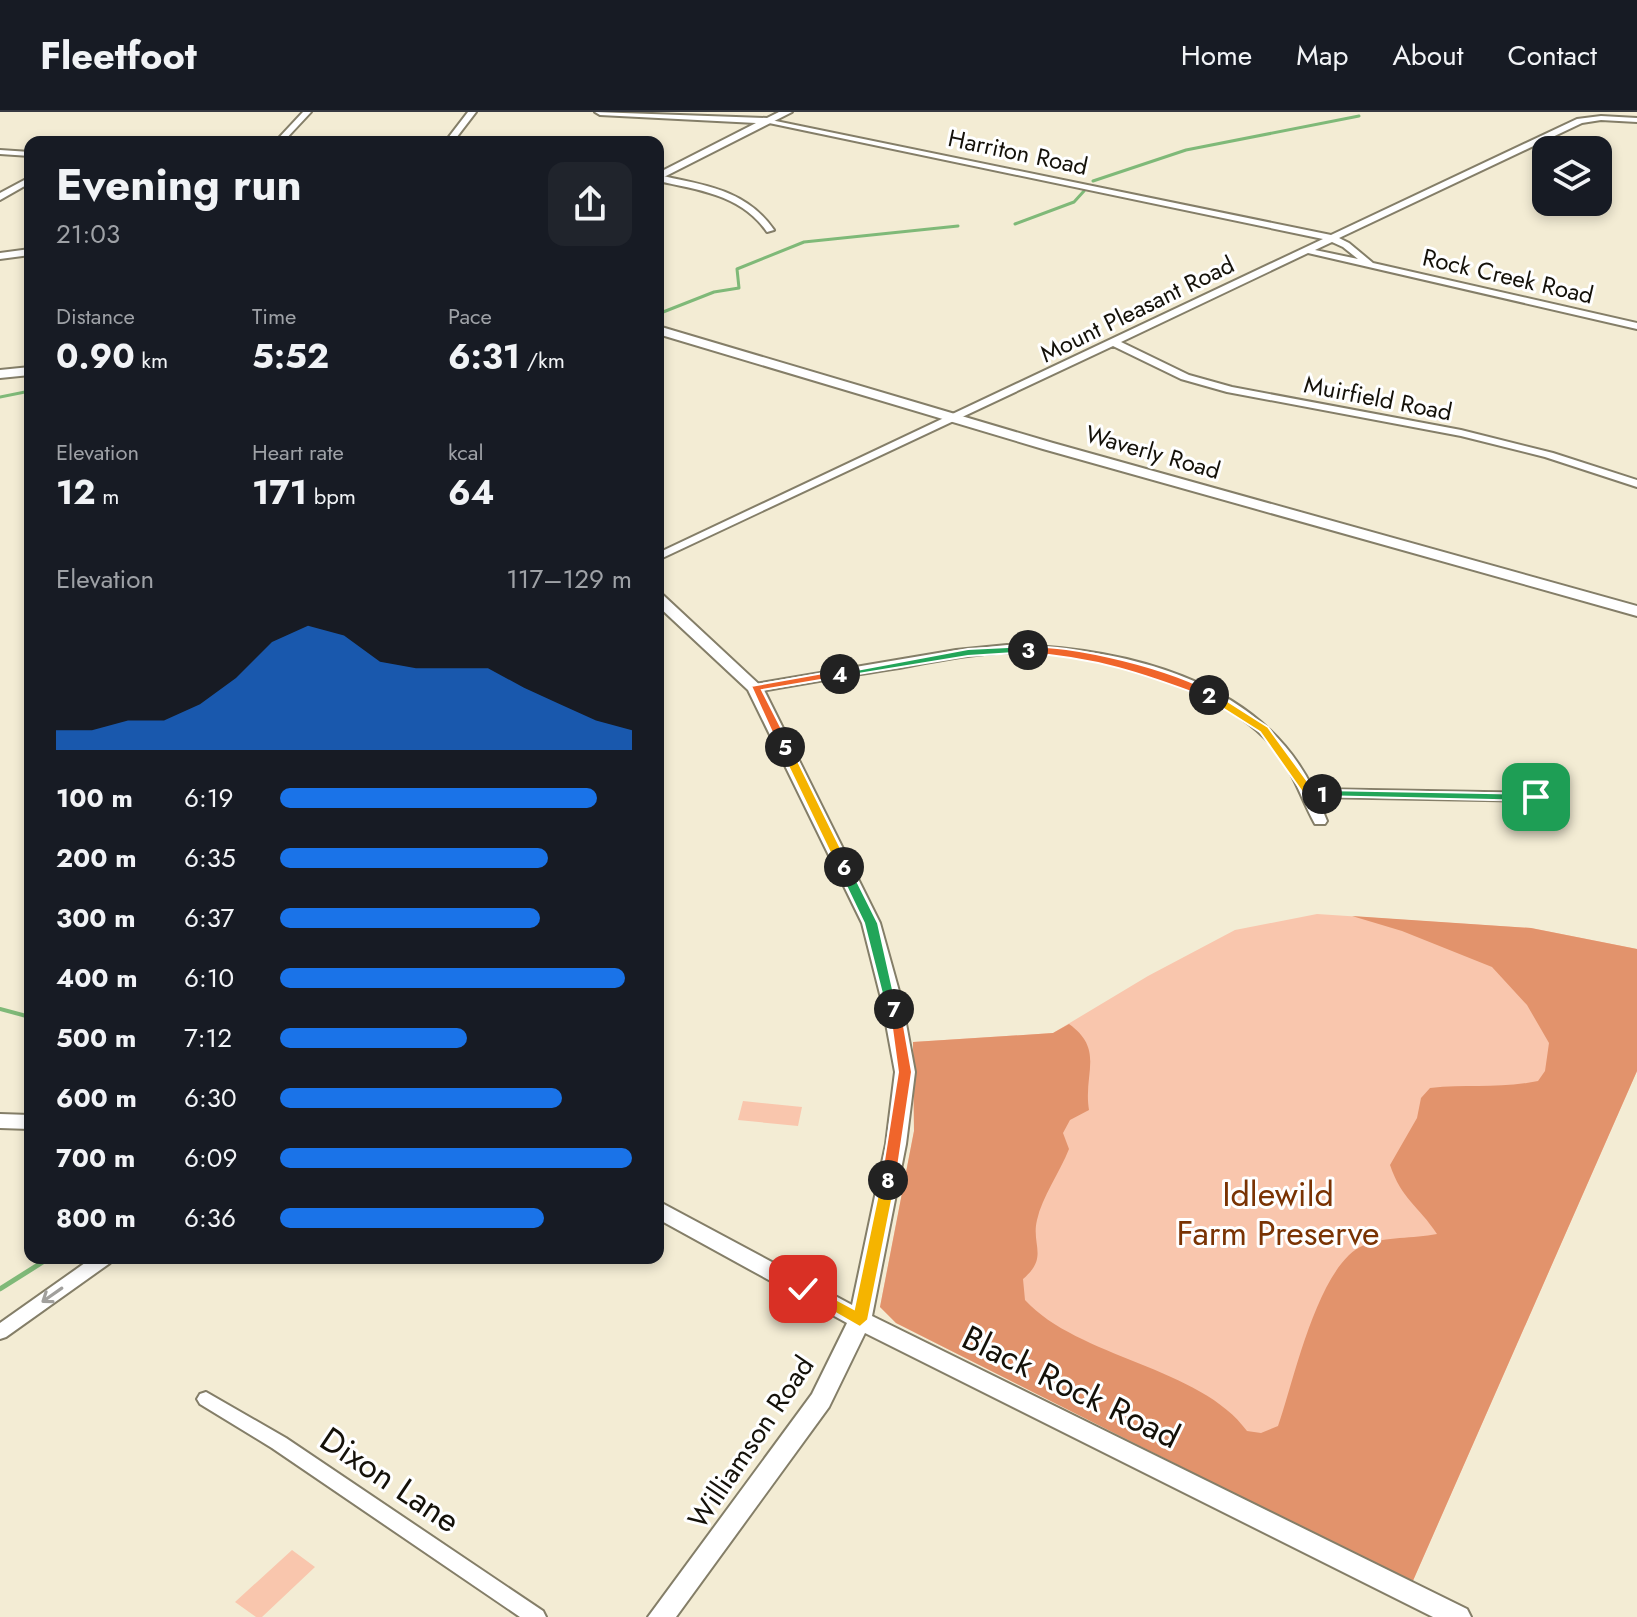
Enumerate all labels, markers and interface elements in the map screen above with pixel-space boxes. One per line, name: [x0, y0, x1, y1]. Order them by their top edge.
text: Fleetfoot: [40, 28, 197, 83]
text: Home: [1181, 35, 1252, 76]
text: Map: [1296, 35, 1348, 76]
text: About: [1392, 35, 1464, 76]
text: Contact: [1508, 35, 1597, 76]
street label: Harriton Road: [945, 120, 1091, 184]
map controls: [1532, 136, 1612, 216]
button: layers: [1532, 136, 1612, 216]
text: Evening run: [56, 153, 302, 217]
button: share: [548, 162, 632, 246]
text: 21:03: [56, 215, 120, 253]
street label: Rock Creek Road: [1419, 239, 1597, 313]
street label: Mount Pleasant Road: [1034, 247, 1240, 371]
text: Distance: [56, 300, 135, 332]
text: Time: [252, 300, 296, 332]
text: Pace: [448, 300, 492, 332]
text: 0.90: [56, 332, 135, 381]
text: 5:52: [252, 332, 329, 381]
text: 6:31: [448, 332, 520, 381]
text: km: [135, 344, 168, 376]
text: /km: [520, 344, 565, 376]
street label: Muirfield Road: [1301, 366, 1455, 430]
street label: Waverly Road: [1082, 416, 1224, 488]
text: Elevation: [56, 436, 139, 468]
text: Heart rate: [252, 436, 344, 468]
text: kcal: [448, 436, 484, 468]
text: 12: [56, 468, 96, 517]
text: 171: [252, 468, 307, 517]
text: 64: [448, 468, 494, 517]
text: m: [96, 480, 119, 512]
text: bpm: [307, 480, 356, 512]
text: Elevation: [56, 560, 154, 598]
text: 117–129 m: [506, 560, 632, 598]
pin: 3: [1008, 630, 1048, 670]
text: 3: [1021, 634, 1035, 666]
pin: 4: [820, 654, 860, 694]
text: 4: [832, 658, 848, 690]
pin: 2: [1189, 675, 1229, 715]
text: 2: [1202, 679, 1216, 711]
pin: 5: [765, 727, 805, 767]
text: 5: [778, 731, 792, 763]
pin: [1502, 763, 1570, 831]
pin: 1: [1302, 774, 1342, 814]
icon: arrive: [1514, 775, 1558, 819]
text: 1: [1316, 778, 1328, 810]
text: 100 m: [56, 779, 133, 817]
text: 6:19: [184, 779, 233, 817]
text: 200 m: [56, 839, 137, 877]
text: 6:35: [184, 839, 236, 877]
pin: 6: [824, 847, 864, 887]
text: 6: [837, 851, 851, 883]
text: 300 m: [56, 899, 136, 937]
text: 6:37: [184, 899, 234, 937]
text: 400 m: [56, 959, 138, 997]
text: 6:10: [184, 959, 234, 997]
pin: 7: [874, 989, 914, 1029]
text: 7: [887, 993, 901, 1025]
text: 500 m: [56, 1019, 136, 1057]
text: 7:12: [184, 1019, 232, 1057]
text: 600 m: [56, 1079, 137, 1117]
text: 6:30: [184, 1079, 237, 1117]
text: 700 m: [56, 1139, 135, 1177]
text: 6:09: [184, 1139, 237, 1177]
pin: 8: [868, 1160, 908, 1200]
text: 8: [881, 1164, 895, 1196]
park label: Idlewild Farm Preserve: [1176, 1170, 1380, 1258]
text: 800 m: [56, 1199, 136, 1237]
text: 6:36: [184, 1199, 236, 1237]
pin: [769, 1255, 837, 1323]
icon: check: [781, 1267, 825, 1311]
one-way arrow: [42, 1286, 63, 1303]
street label: Black Rock Road: [954, 1313, 1188, 1461]
street label: Williamson Road: [678, 1347, 824, 1537]
street label: Dixon Lane: [310, 1415, 470, 1545]

